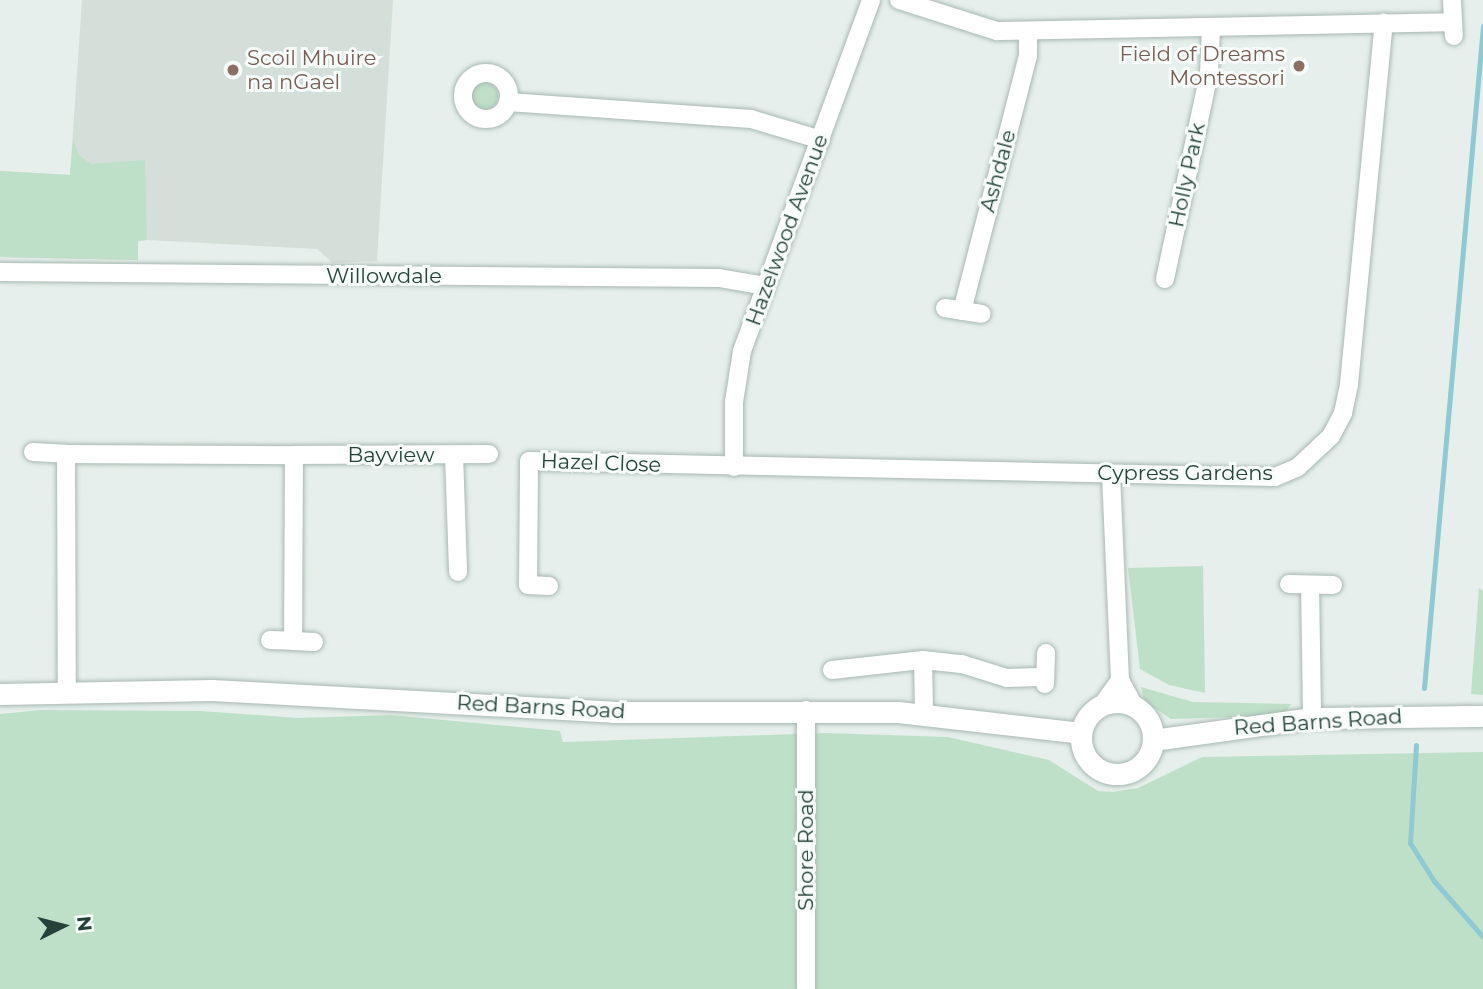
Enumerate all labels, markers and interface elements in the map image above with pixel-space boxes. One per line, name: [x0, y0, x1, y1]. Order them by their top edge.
place label: Field of Dreams Montessori: [1119, 41, 1285, 91]
place label: Scoil Mhuire na nGael: [247, 45, 376, 95]
marker: Field of Dreams Montessori: [1291, 58, 1307, 74]
marker: Scoil Mhuire na nGael: [225, 62, 241, 78]
street label: Holly Park: [1164, 120, 1210, 230]
street label: Ashdale: [975, 127, 1021, 215]
street label: Hazelwood Avenue: [741, 131, 833, 329]
street label: Willowdale: [326, 263, 442, 289]
street label: Bayview: [347, 442, 435, 468]
street label: Hazel Close: [540, 448, 662, 478]
street label: Cypress Gardens: [1097, 460, 1273, 486]
street label: Red Barns Road: [456, 690, 626, 724]
street label: Red Barns Road: [1233, 704, 1403, 740]
street label: Shore Road: [793, 789, 819, 911]
north arrow: [28, 891, 98, 961]
text: N: [72, 915, 97, 933]

